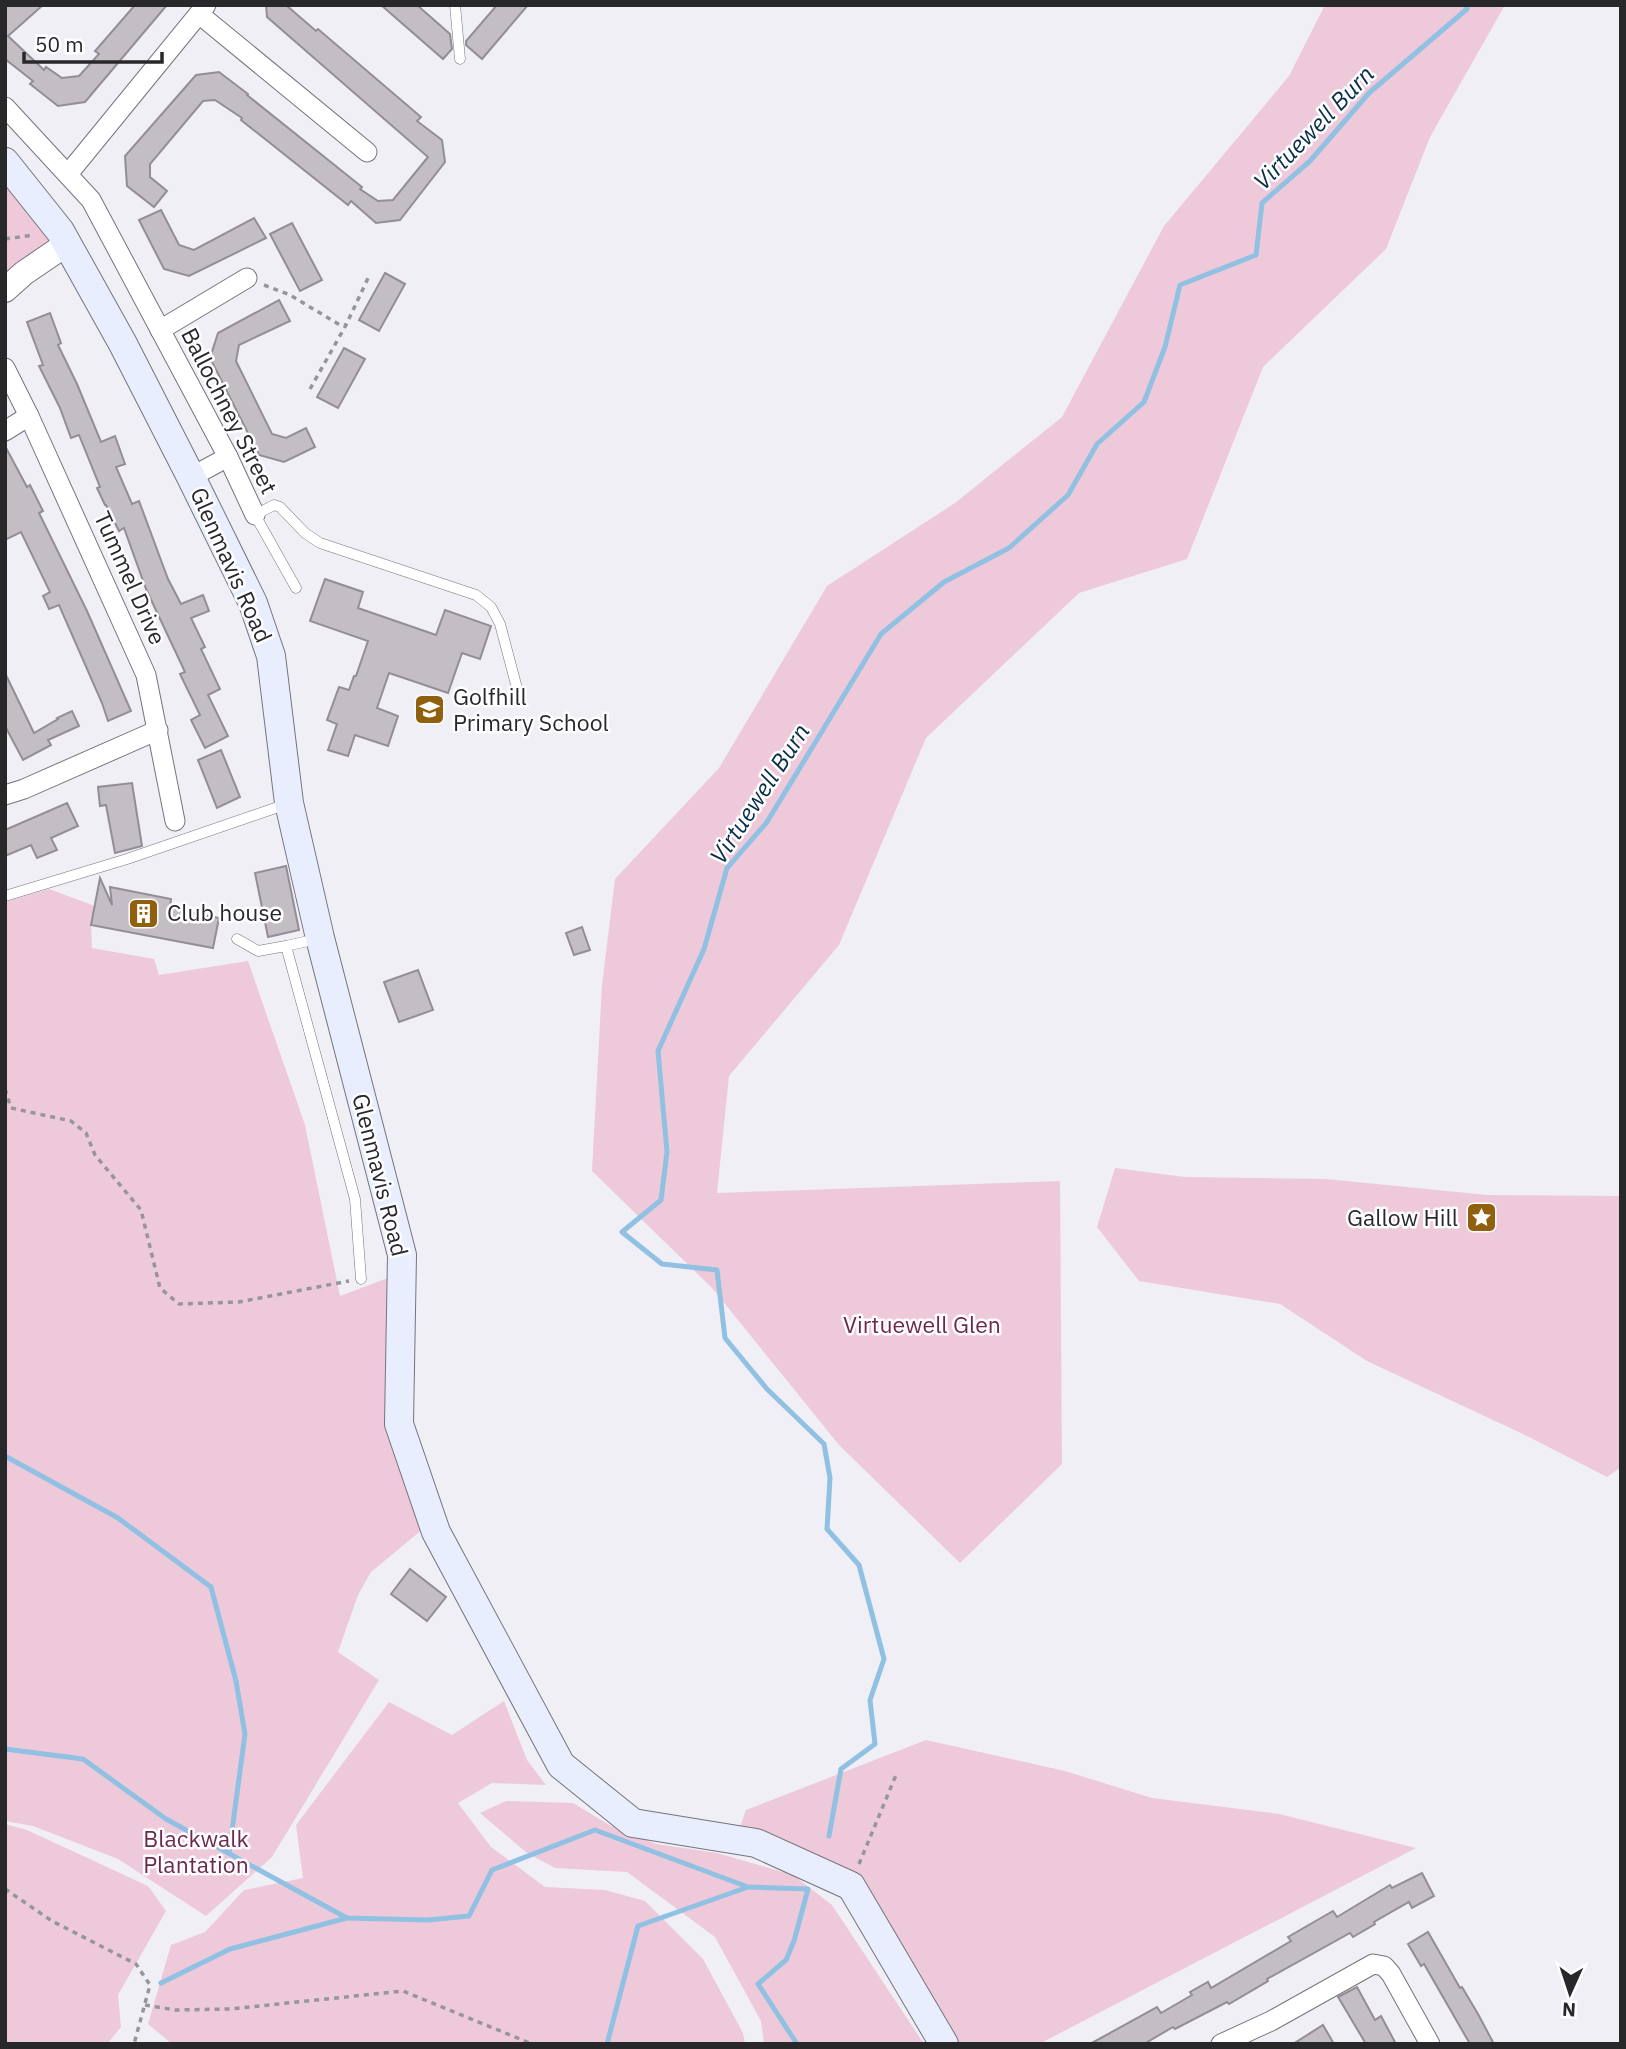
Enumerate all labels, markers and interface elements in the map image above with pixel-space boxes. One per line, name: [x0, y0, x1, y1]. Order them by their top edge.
scale bar: [24, 21, 163, 65]
text: 50 m: [35, 30, 84, 58]
water label: Virtuewell Burn: [1246, 58, 1381, 196]
street label: Ballochney Street: [175, 322, 285, 499]
street label: Glenmavis Road: [184, 482, 280, 647]
street label: Tummel Drive: [88, 506, 174, 649]
place label: Golfhill Primary School: [453, 681, 609, 737]
school or university icon: Golfhill Primary School: [413, 693, 447, 727]
water label: Virtuewell Burn: [702, 717, 817, 870]
building icon: Club house: [127, 896, 161, 930]
place label: Club house: [167, 897, 282, 927]
street label: Glenmavis Road: [346, 1090, 416, 1259]
place icon: Gallow Hill: [1464, 1201, 1498, 1235]
place label: Gallow Hill: [1347, 1202, 1458, 1232]
park label: Virtuewell Glen: [843, 1309, 1001, 1339]
park label: Blackwalk Plantation: [143, 1823, 249, 1879]
north arrow: [1535, 1958, 1605, 2028]
text: N: [1562, 1998, 1577, 2022]

